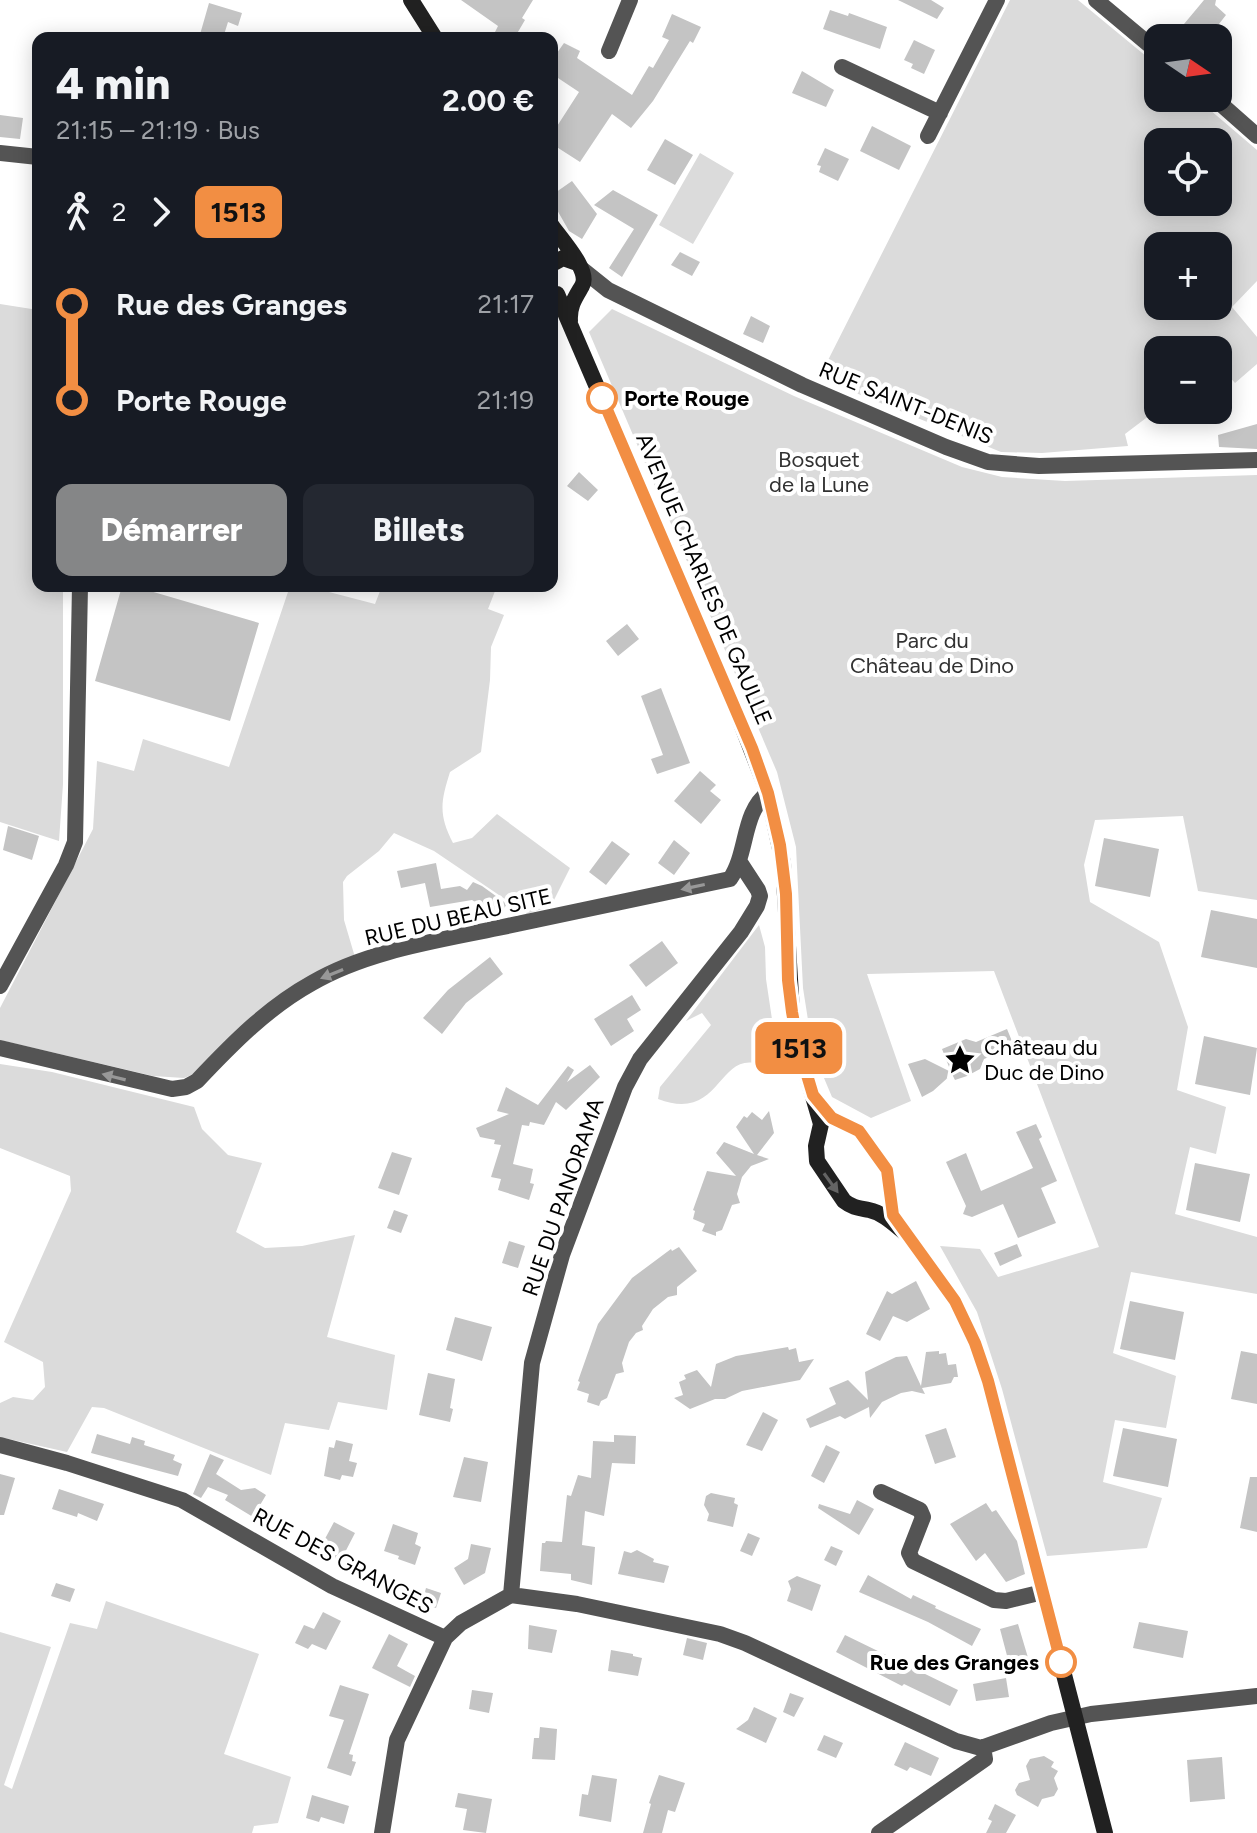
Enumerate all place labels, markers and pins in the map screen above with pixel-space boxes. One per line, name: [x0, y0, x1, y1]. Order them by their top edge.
marker: Porte Rouge: [587, 383, 617, 413]
place label: Porte Rouge: [624, 385, 749, 412]
place label: Château du Duc de Dino: [984, 1034, 1104, 1086]
place icon: Château du Duc de Dino: [943, 1043, 977, 1077]
marker: Rue des Granges: [1046, 1647, 1076, 1677]
place label: Rue des Granges: [870, 1649, 1039, 1676]

